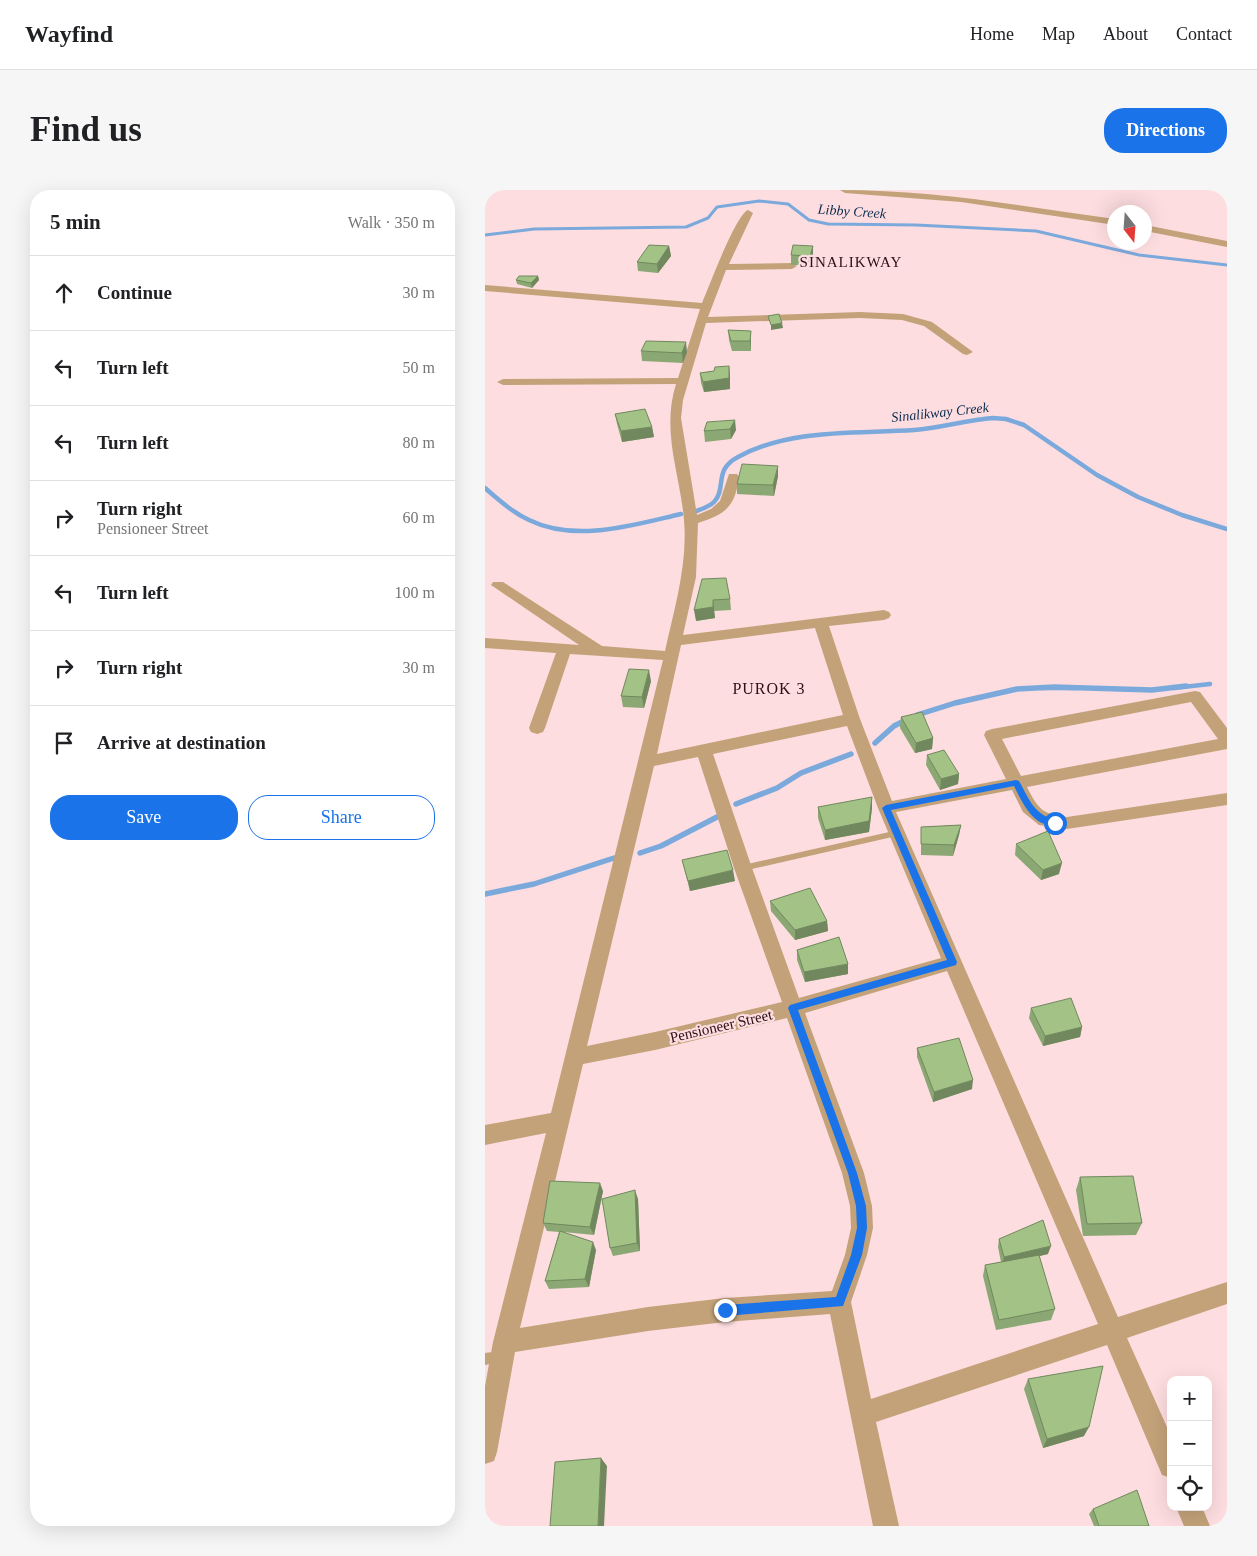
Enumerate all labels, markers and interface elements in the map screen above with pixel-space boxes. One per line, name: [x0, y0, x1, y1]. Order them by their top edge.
text: Wayfind: [25, 21, 113, 47]
text: Home: [970, 24, 1014, 44]
text: Map: [1042, 24, 1075, 44]
text: About: [1103, 24, 1148, 44]
text: Contact: [1176, 24, 1232, 44]
button: Directions: [1104, 108, 1227, 153]
text: Find us: [30, 110, 142, 149]
water label: Libby Creek: [816, 202, 887, 221]
north arrow: [1107, 205, 1152, 250]
text: 5 min: [50, 210, 101, 234]
text: Walk · 350 m: [348, 214, 435, 231]
district label: SINALIKWAY: [800, 254, 902, 270]
icon: ahead: [50, 279, 78, 307]
text: Continue: [97, 282, 172, 303]
text: 30 m: [403, 284, 435, 301]
icon: left: [50, 354, 78, 382]
text: Turn left: [97, 357, 169, 378]
text: 50 m: [403, 359, 435, 376]
water label: Sinalikway Creek: [891, 400, 990, 425]
icon: left: [50, 429, 78, 457]
text: Turn left: [97, 432, 169, 453]
text: 80 m: [403, 434, 435, 451]
text: Turn right: [97, 498, 182, 519]
icon: right: [50, 504, 78, 532]
text: 60 m: [403, 509, 435, 526]
text: Pensioneer Street: [97, 520, 209, 537]
icon: left: [50, 579, 78, 607]
text: Turn left: [97, 582, 169, 603]
text: 100 m: [395, 584, 435, 601]
icon: right: [50, 654, 78, 682]
text: Turn right: [97, 657, 182, 678]
text: 30 m: [403, 659, 435, 676]
district label: PUROK 3: [732, 680, 806, 697]
icon: arrive: [50, 729, 78, 757]
text: Arrive at destination: [97, 732, 266, 753]
button: Save: [50, 795, 238, 840]
button: Share: [248, 795, 435, 840]
route start: [1044, 812, 1067, 835]
street label: Pensioneer Street: [668, 1006, 775, 1046]
route end: [714, 1299, 737, 1322]
map controls: [1167, 1376, 1212, 1511]
button: +: [1167, 1376, 1212, 1421]
button: −: [1167, 1421, 1212, 1466]
button: locate: [1167, 1466, 1212, 1511]

